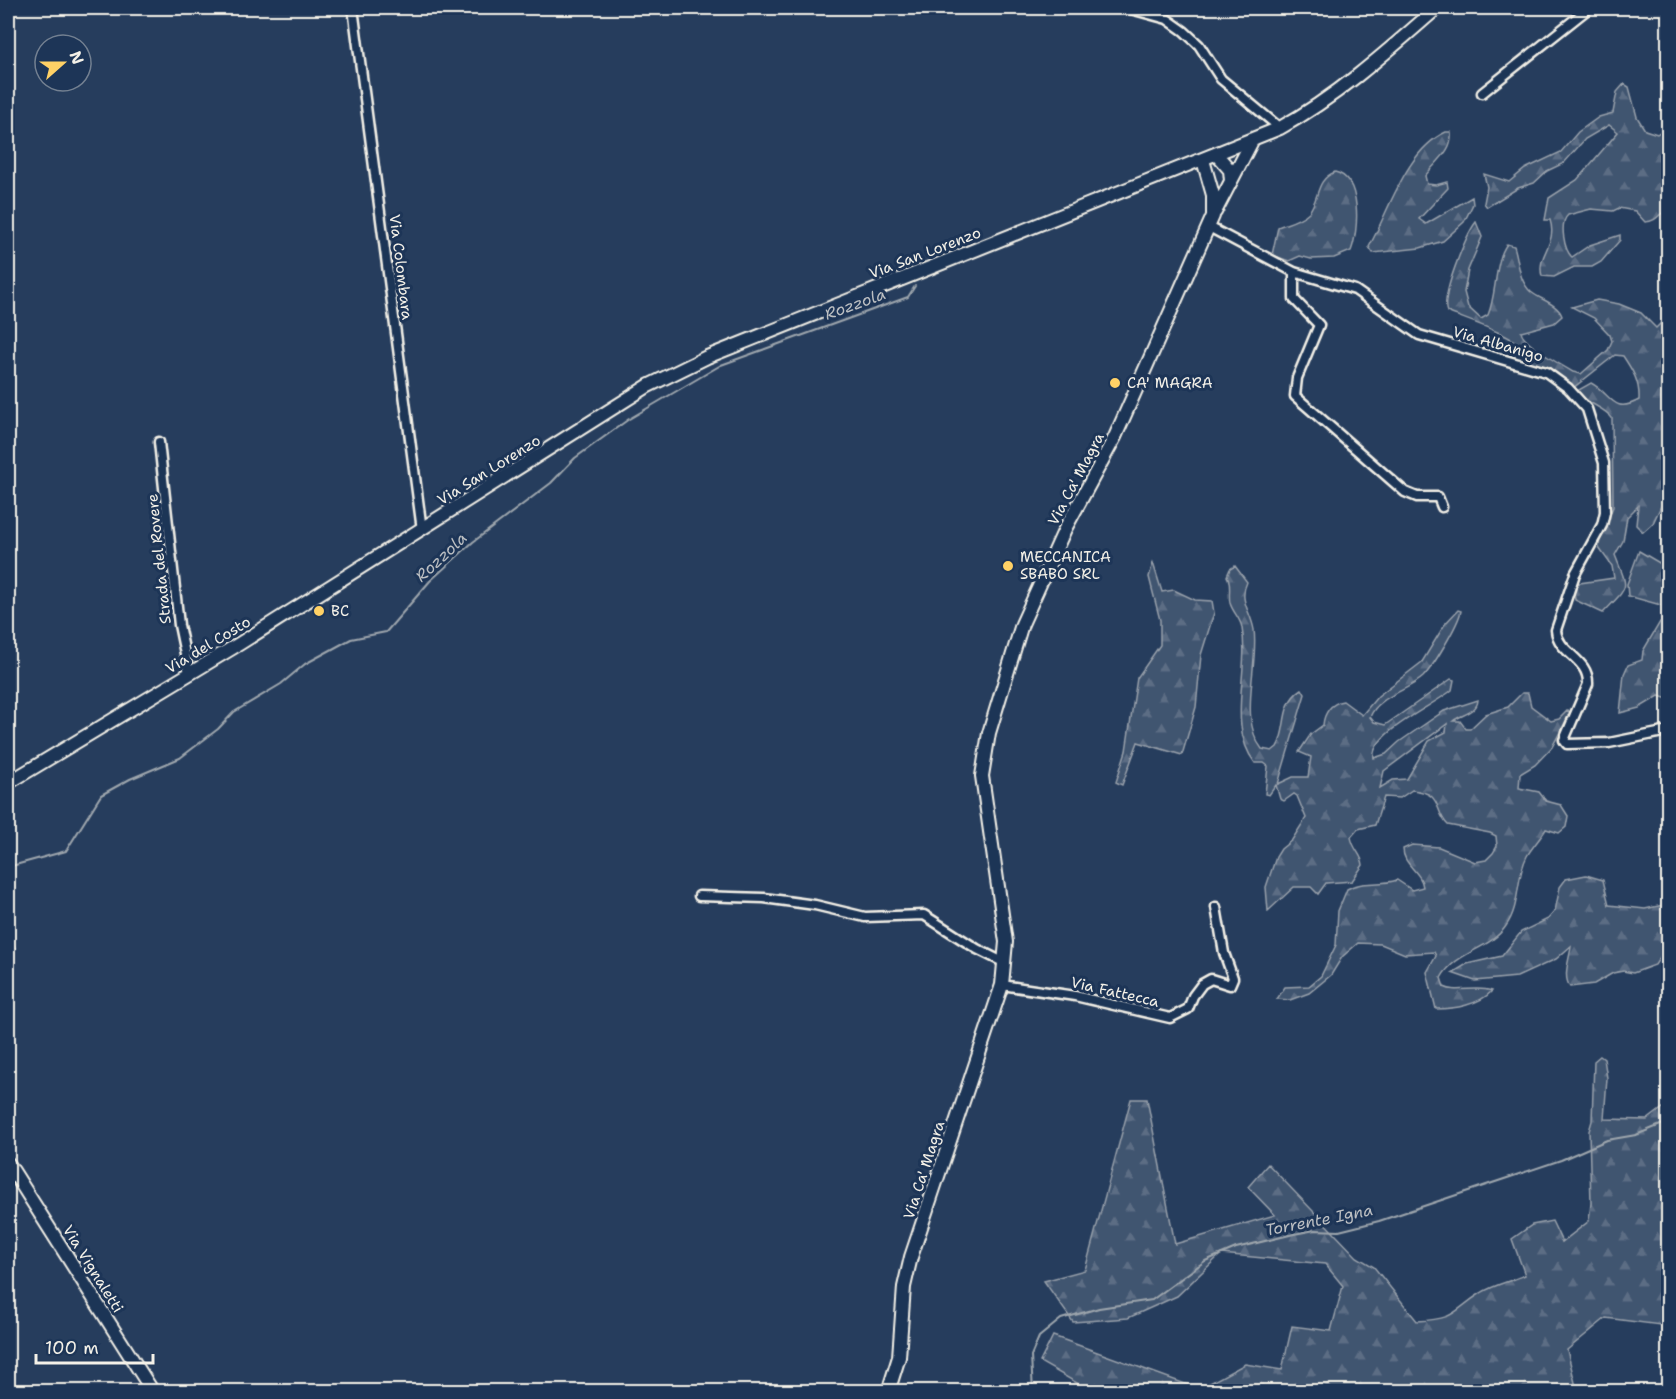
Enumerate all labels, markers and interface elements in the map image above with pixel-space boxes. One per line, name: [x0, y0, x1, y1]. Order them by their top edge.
north arrow: [33, 33, 93, 93]
text: N: [64, 48, 89, 67]
street label: Via Colombara: [385, 213, 417, 322]
street label: Via San Lorenzo: [866, 222, 984, 284]
water label: Rozzola: [821, 283, 889, 325]
street label: Via Albanigo: [1450, 322, 1546, 366]
place label: CA' MAGRA: [1127, 373, 1213, 393]
marker: CA' MAGRA: [1108, 376, 1122, 390]
street label: Via Ca' Magra: [1043, 429, 1109, 529]
street label: Via San Lorenzo: [434, 430, 544, 510]
street label: Strada del Rovere: [142, 493, 176, 625]
water label: Rozzola: [411, 528, 472, 586]
place label: MECCANICA SBABO SRL: [1020, 547, 1111, 584]
marker: MECCANICA SBABO SRL: [1001, 559, 1015, 573]
place label: BC: [331, 601, 349, 621]
marker: BC: [312, 604, 326, 618]
street label: Via del Costo: [162, 612, 254, 678]
street label: Via Fattecca: [1069, 972, 1162, 1012]
street label: Via Ca' Magra: [899, 1118, 950, 1222]
water label: Torrente Igna: [1263, 1199, 1375, 1241]
street label: Via Vignaletti: [58, 1221, 128, 1317]
scale bar: [36, 1327, 153, 1365]
text: 100 m: [45, 1336, 99, 1360]

